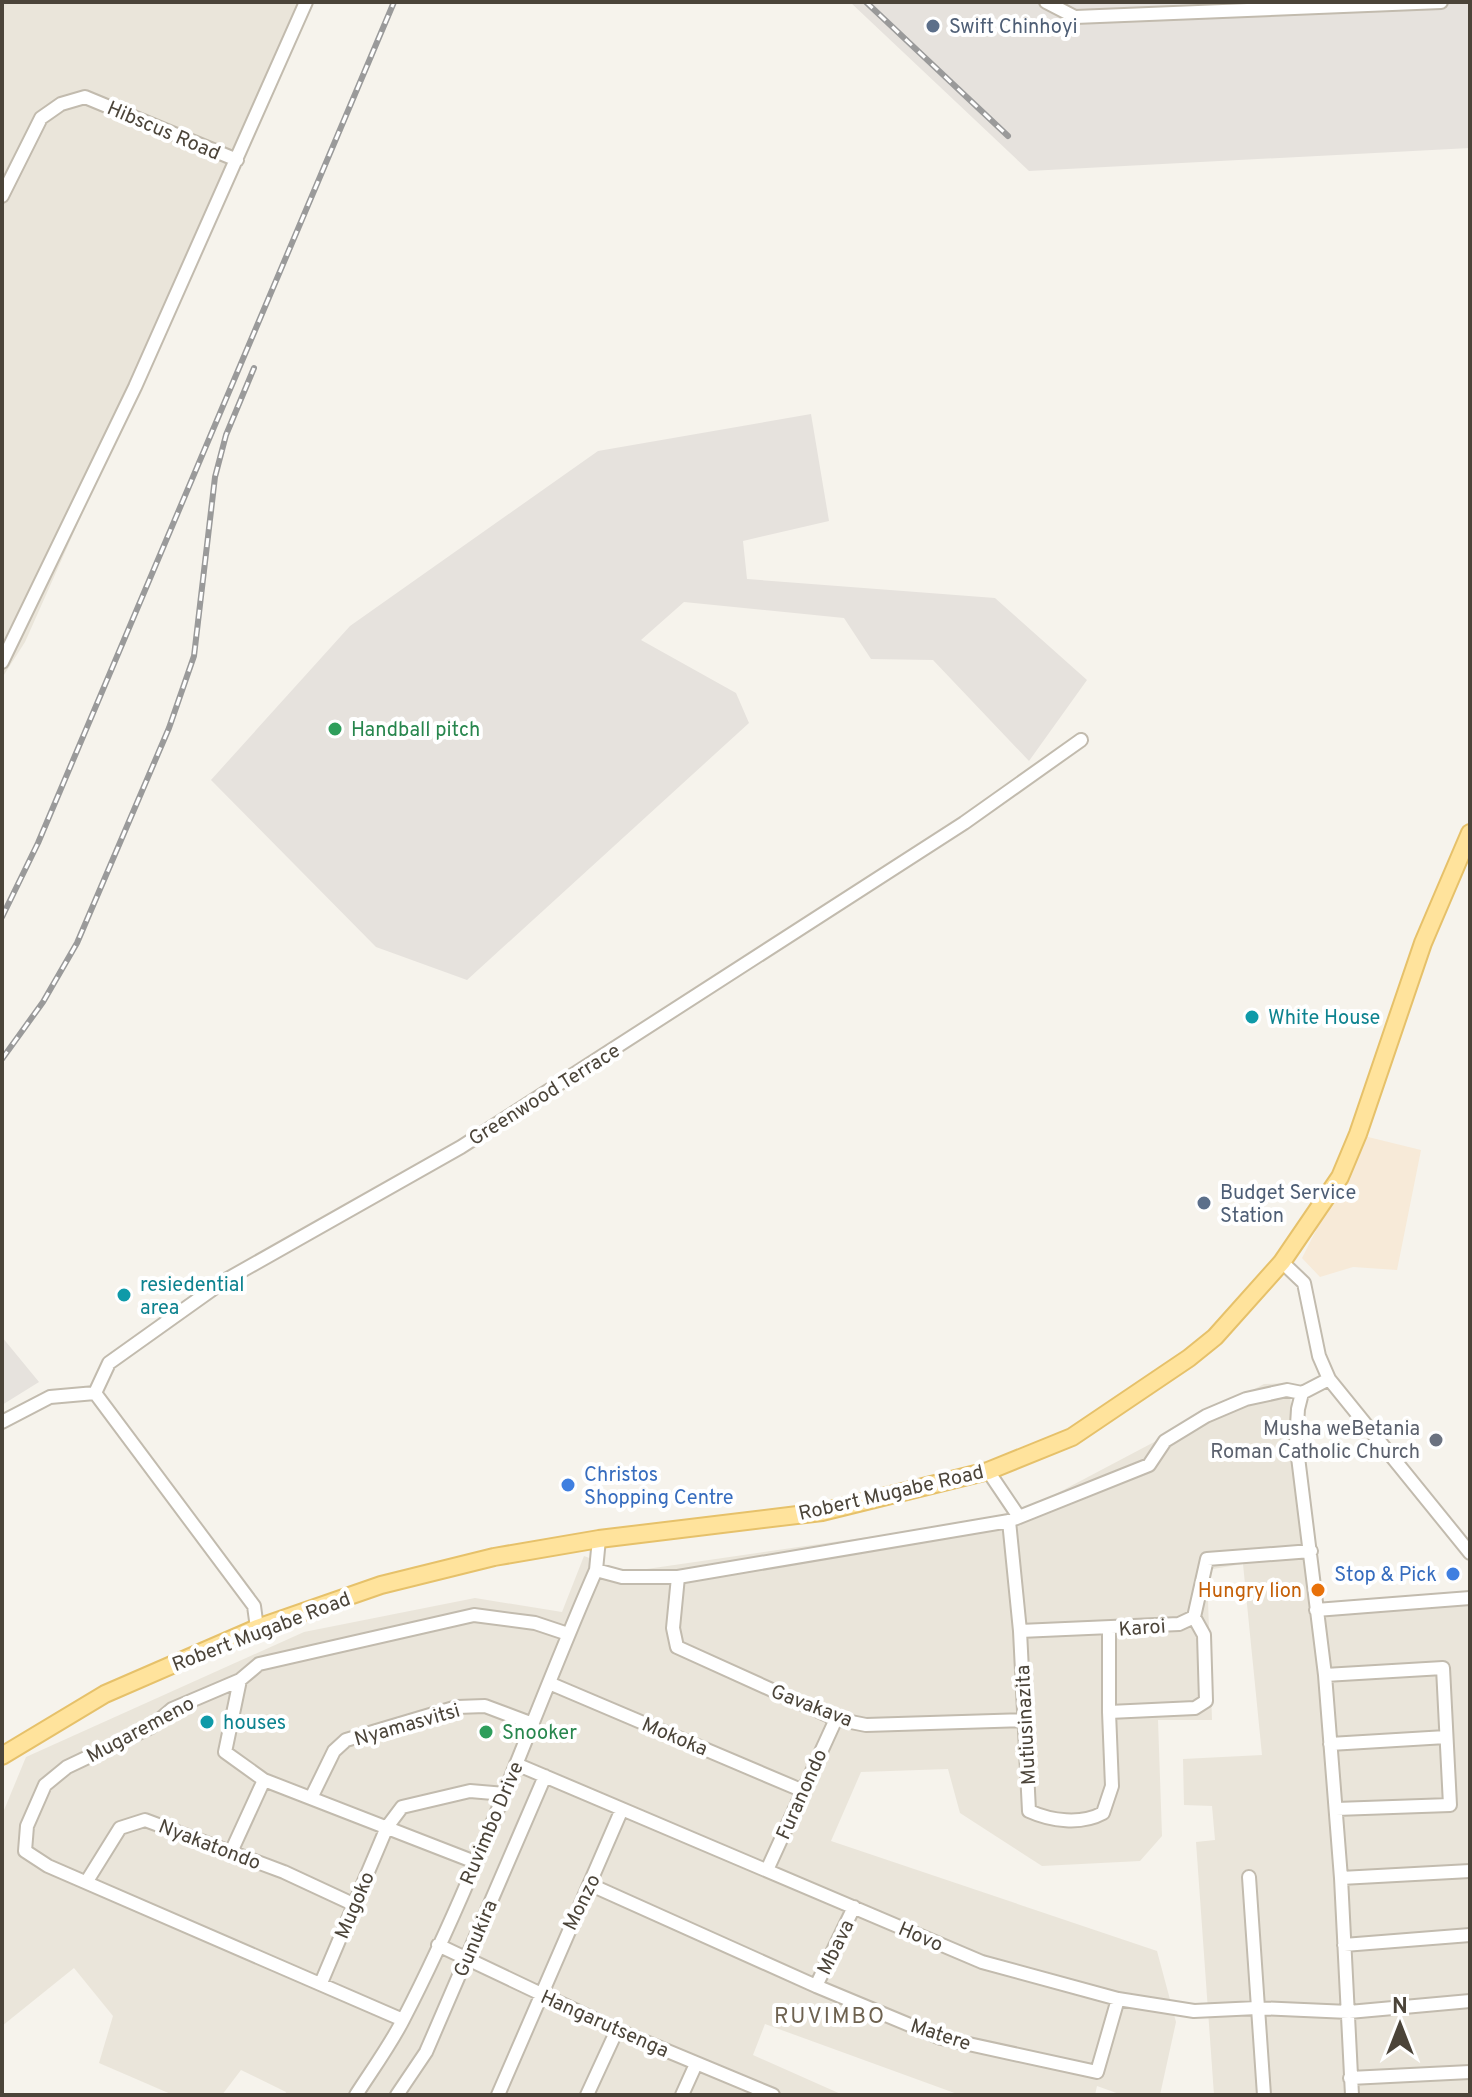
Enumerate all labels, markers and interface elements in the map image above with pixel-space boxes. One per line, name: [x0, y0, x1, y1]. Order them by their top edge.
place label: Swift Chinhoyi: [949, 15, 1078, 41]
marker: Swift Chinhoyi: [924, 17, 942, 35]
street label: Hibscus Road: [103, 96, 224, 167]
place label: Handball pitch: [351, 718, 480, 744]
marker: Handball pitch: [326, 720, 344, 738]
place label: White House: [1268, 1006, 1380, 1032]
marker: White House: [1243, 1008, 1261, 1026]
street label: Greenwood Terrace: [464, 1039, 626, 1153]
place label: Budget Service Station: [1220, 1181, 1356, 1230]
marker: Budget Service Station: [1195, 1194, 1213, 1212]
place label: resiedential area: [140, 1273, 245, 1322]
marker: resiedential area: [115, 1286, 133, 1304]
place label: Musha weBetania Roman Catholic Church: [1210, 1417, 1420, 1466]
marker: Musha weBetania Roman Catholic Church: [1427, 1431, 1445, 1449]
street label: Robert Mugabe Road: [796, 1460, 987, 1528]
place label: Christos Shopping Centre: [584, 1463, 733, 1512]
marker: Christos Shopping Centre: [559, 1476, 577, 1494]
place label: Stop & Pick: [1334, 1563, 1437, 1589]
marker: Stop & Pick: [1444, 1565, 1462, 1583]
place label: Hungry lion: [1198, 1579, 1302, 1605]
marker: Hungry lion: [1309, 1581, 1327, 1599]
street label: Robert Mugabe Road: [169, 1587, 355, 1679]
street label: Karoi: [1118, 1614, 1167, 1644]
street label: Mutiusinazita: [1011, 1664, 1043, 1786]
street label: Gavakava: [767, 1679, 856, 1734]
street label: Mugaremeno: [82, 1691, 199, 1770]
street label: Nyamasvitsi: [352, 1698, 463, 1753]
place label: houses: [223, 1711, 286, 1737]
street label: Mokoka: [637, 1712, 711, 1763]
marker: houses: [198, 1713, 216, 1731]
place label: Snooker: [502, 1721, 577, 1747]
marker: Snooker: [477, 1723, 495, 1741]
street label: Furanondo: [771, 1745, 834, 1844]
street label: Ruvimbo Drive: [455, 1758, 531, 1889]
street label: Nyakatondo: [154, 1814, 264, 1877]
street label: Mugoko: [330, 1868, 382, 1943]
street label: Monzo: [558, 1870, 608, 1935]
street label: Gunukira: [449, 1896, 505, 1981]
street label: Mbava: [812, 1916, 861, 1980]
street label: Hovo: [894, 1917, 947, 1959]
street label: Hangarutsenga: [536, 1985, 672, 2065]
north arrow: [1360, 1985, 1440, 2065]
text: N: [1392, 1994, 1408, 2021]
district label: RUVIMBO: [774, 2004, 886, 2031]
street label: Matere: [907, 2014, 974, 2058]

